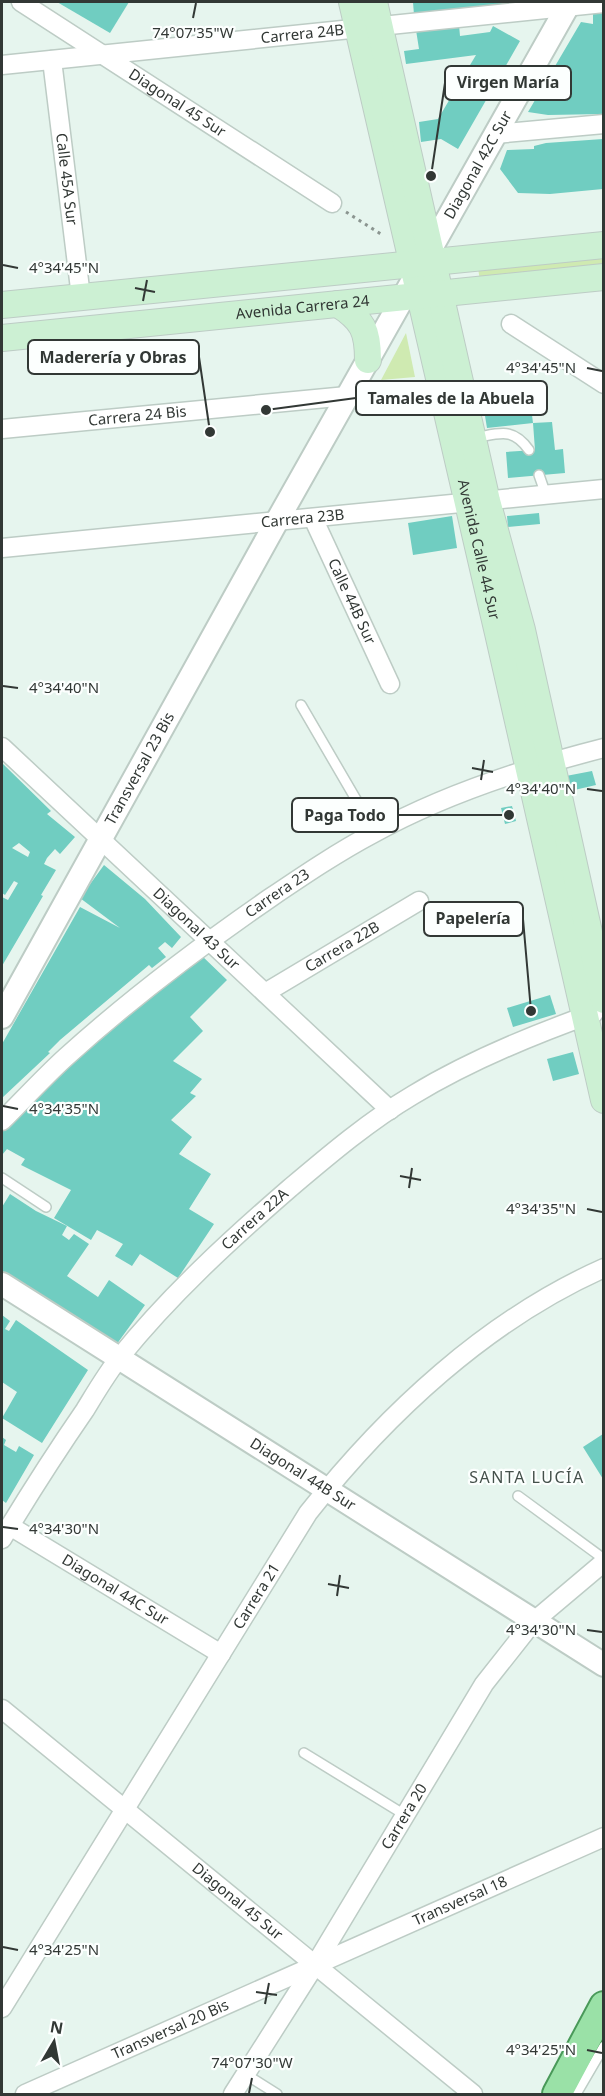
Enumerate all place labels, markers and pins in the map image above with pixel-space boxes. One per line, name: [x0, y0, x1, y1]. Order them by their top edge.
callout: Virgen María: [445, 66, 571, 100]
callout: Maderería y Obras: [28, 340, 199, 374]
callout: Tamales de la Abuela: [356, 381, 547, 415]
callout: Paga Todo: [292, 798, 398, 832]
callout: Papelería: [424, 902, 523, 936]

